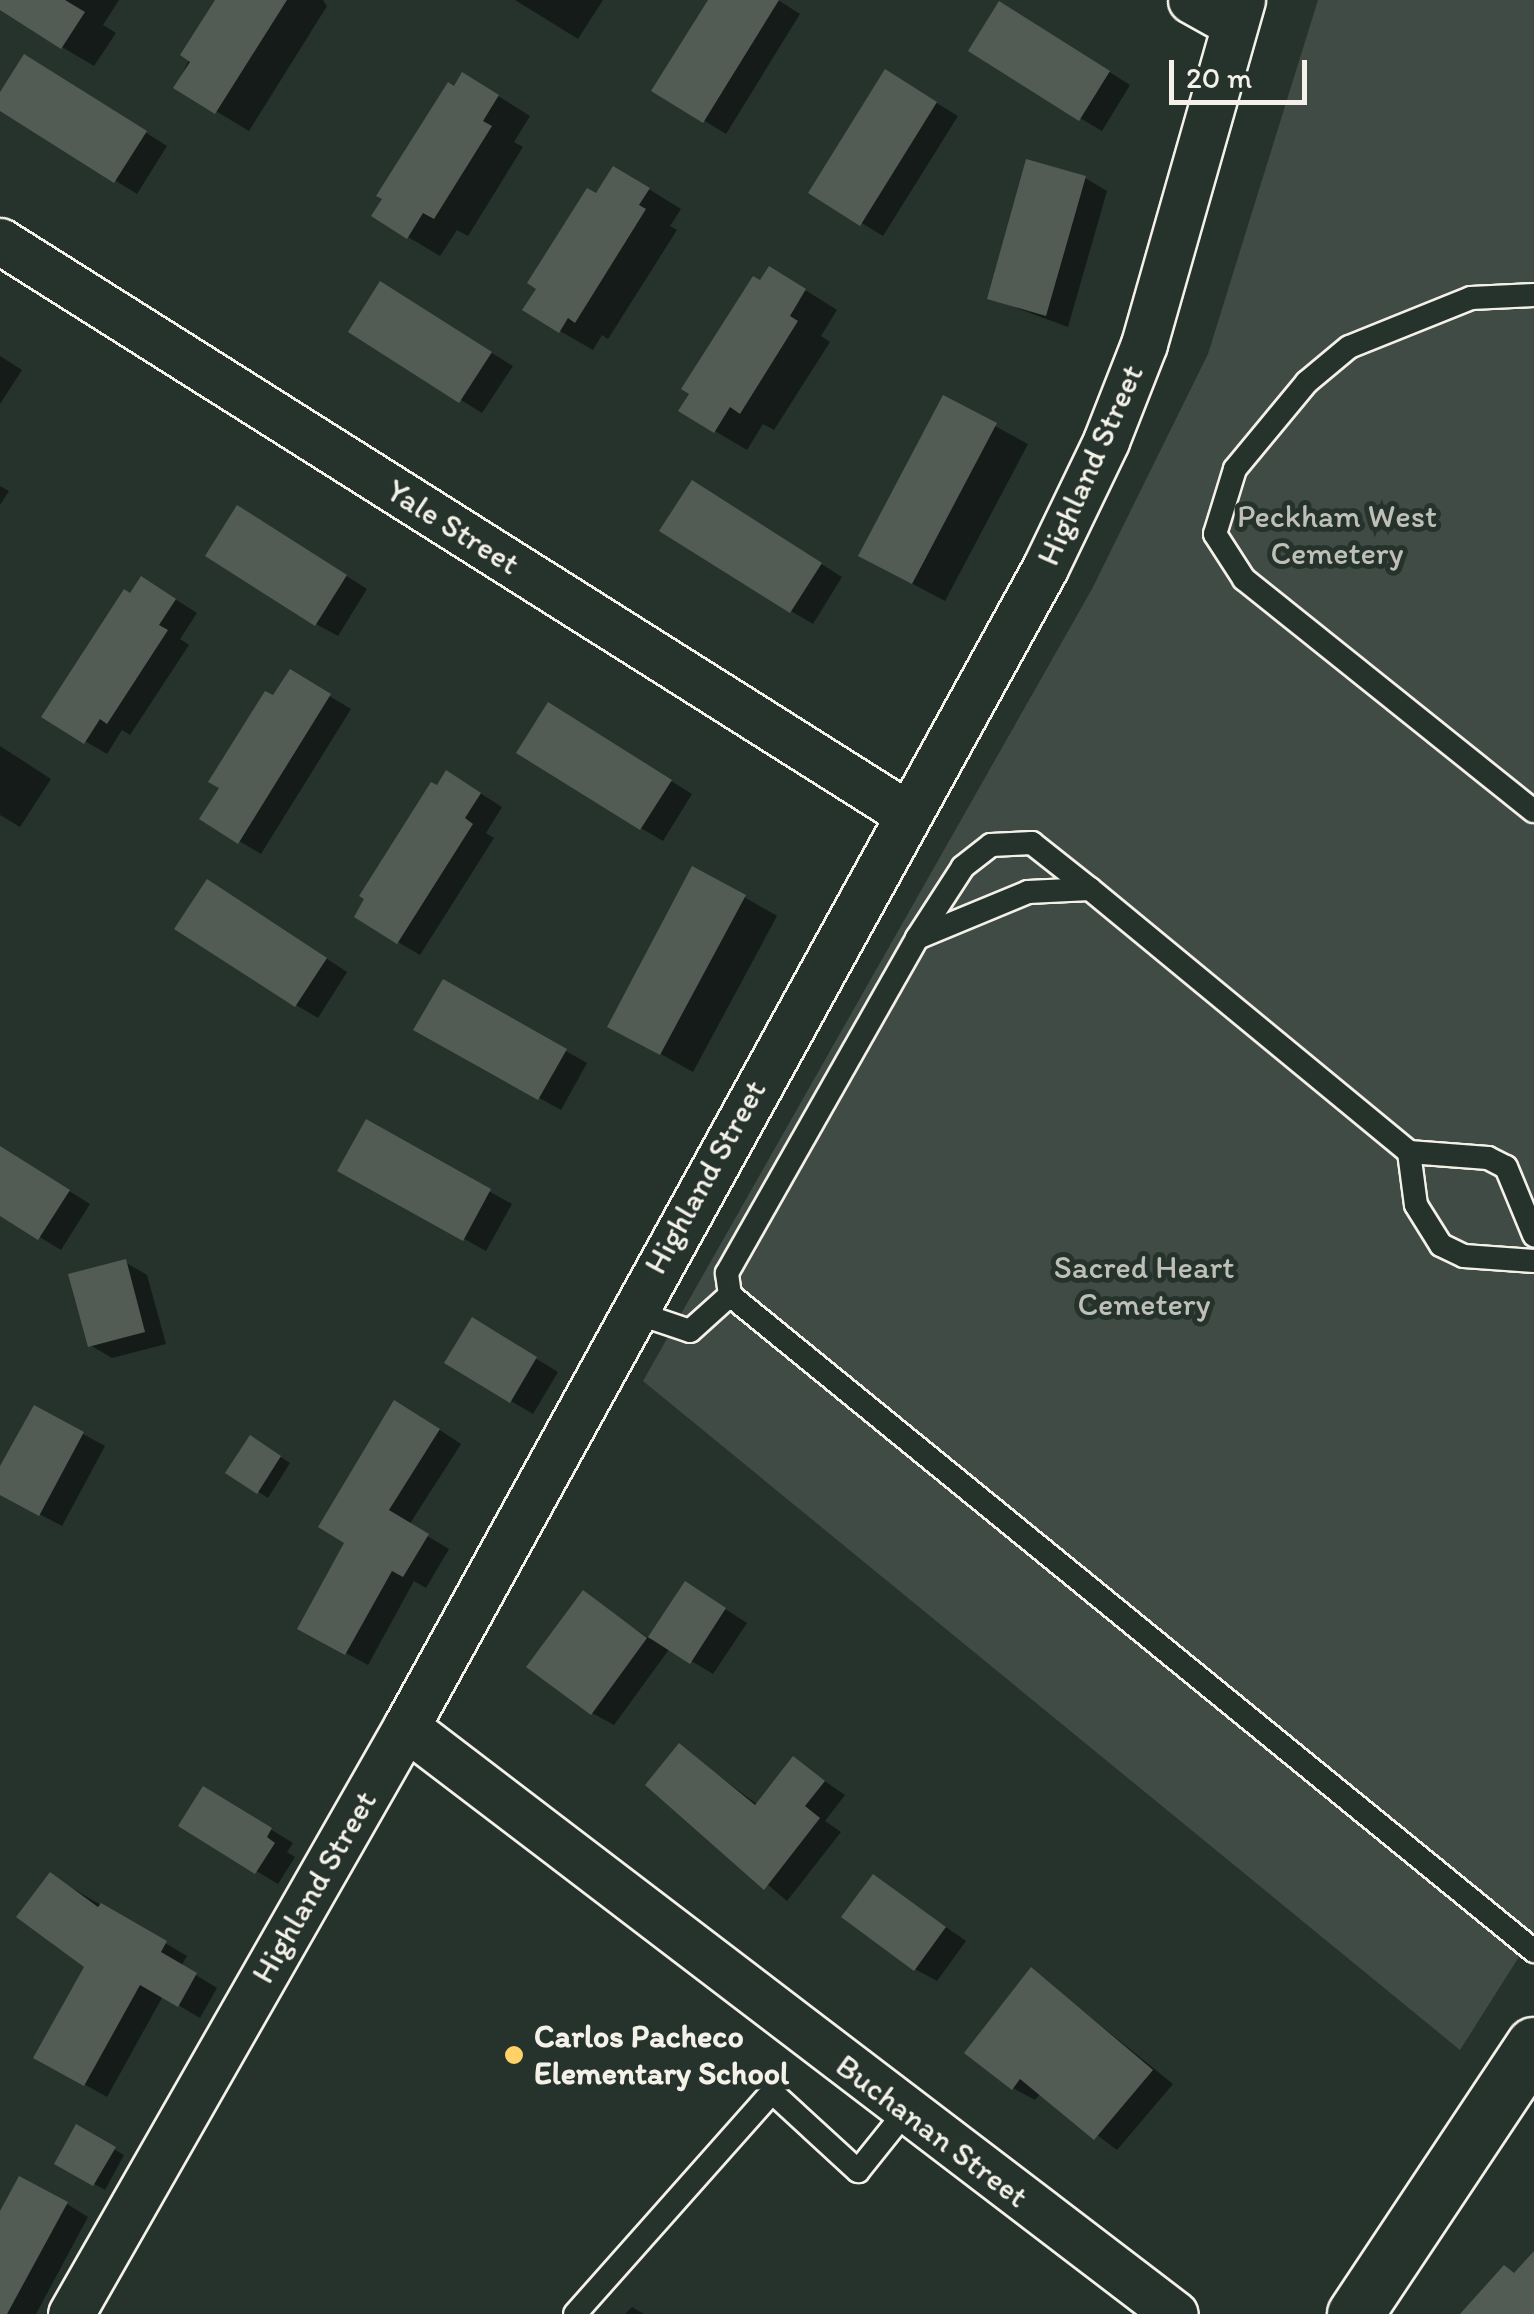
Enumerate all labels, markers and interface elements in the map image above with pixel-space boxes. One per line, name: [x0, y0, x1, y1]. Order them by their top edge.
scale bar: [1174, 40, 1312, 102]
text: 20 m: [1186, 59, 1252, 96]
street label: Highland Street: [1029, 359, 1151, 571]
street label: Yale Street: [380, 471, 526, 583]
park label: Peckham West Cemetery: [1238, 498, 1436, 573]
street label: Highland Street: [636, 1074, 774, 1280]
park label: Sacred Heart Cemetery: [1054, 1249, 1234, 1324]
street label: Highland Street: [244, 1784, 384, 1990]
place label: Carlos Pacheco Elementary School: [534, 2018, 789, 2093]
marker: Carlos Pacheco Elementary School: [503, 2044, 525, 2066]
street label: Buchanan Street: [829, 2046, 1035, 2216]

